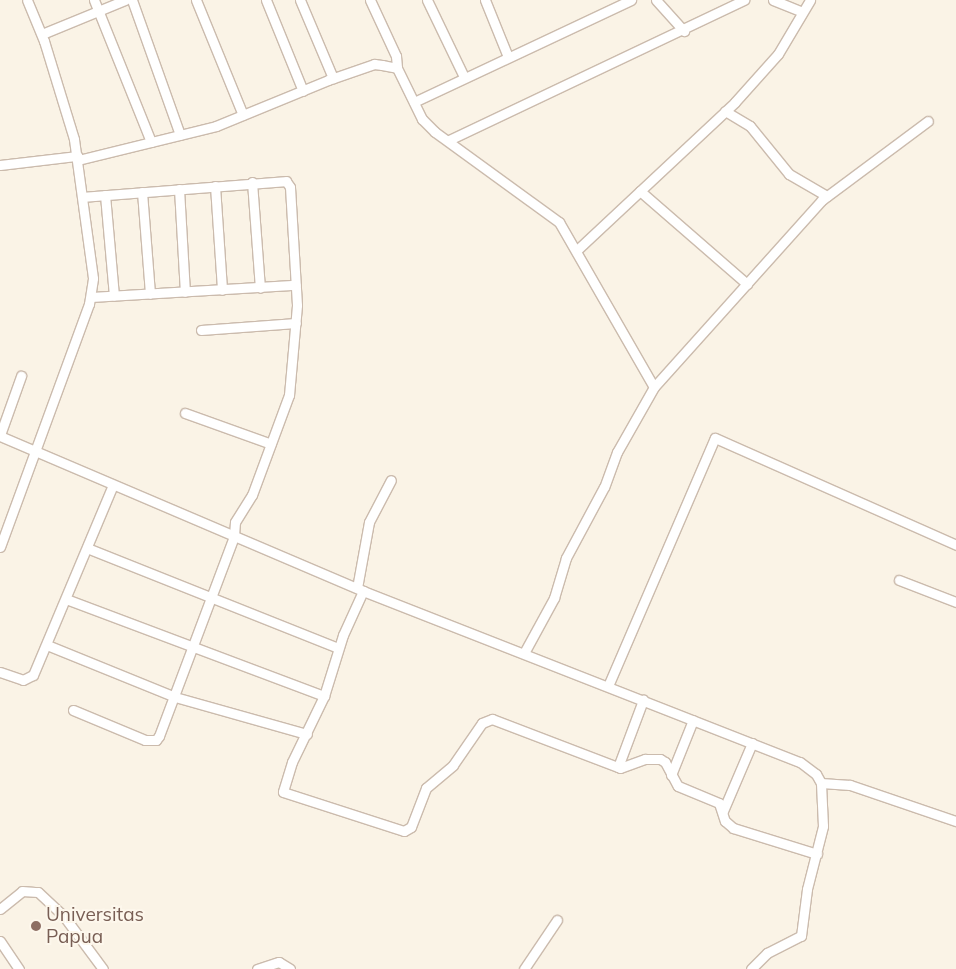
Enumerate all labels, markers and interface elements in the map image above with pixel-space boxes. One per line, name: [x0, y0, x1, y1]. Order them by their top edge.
place label: Universitas Papua: [46, 904, 144, 948]
marker: Universitas Papua: [30, 920, 42, 932]

